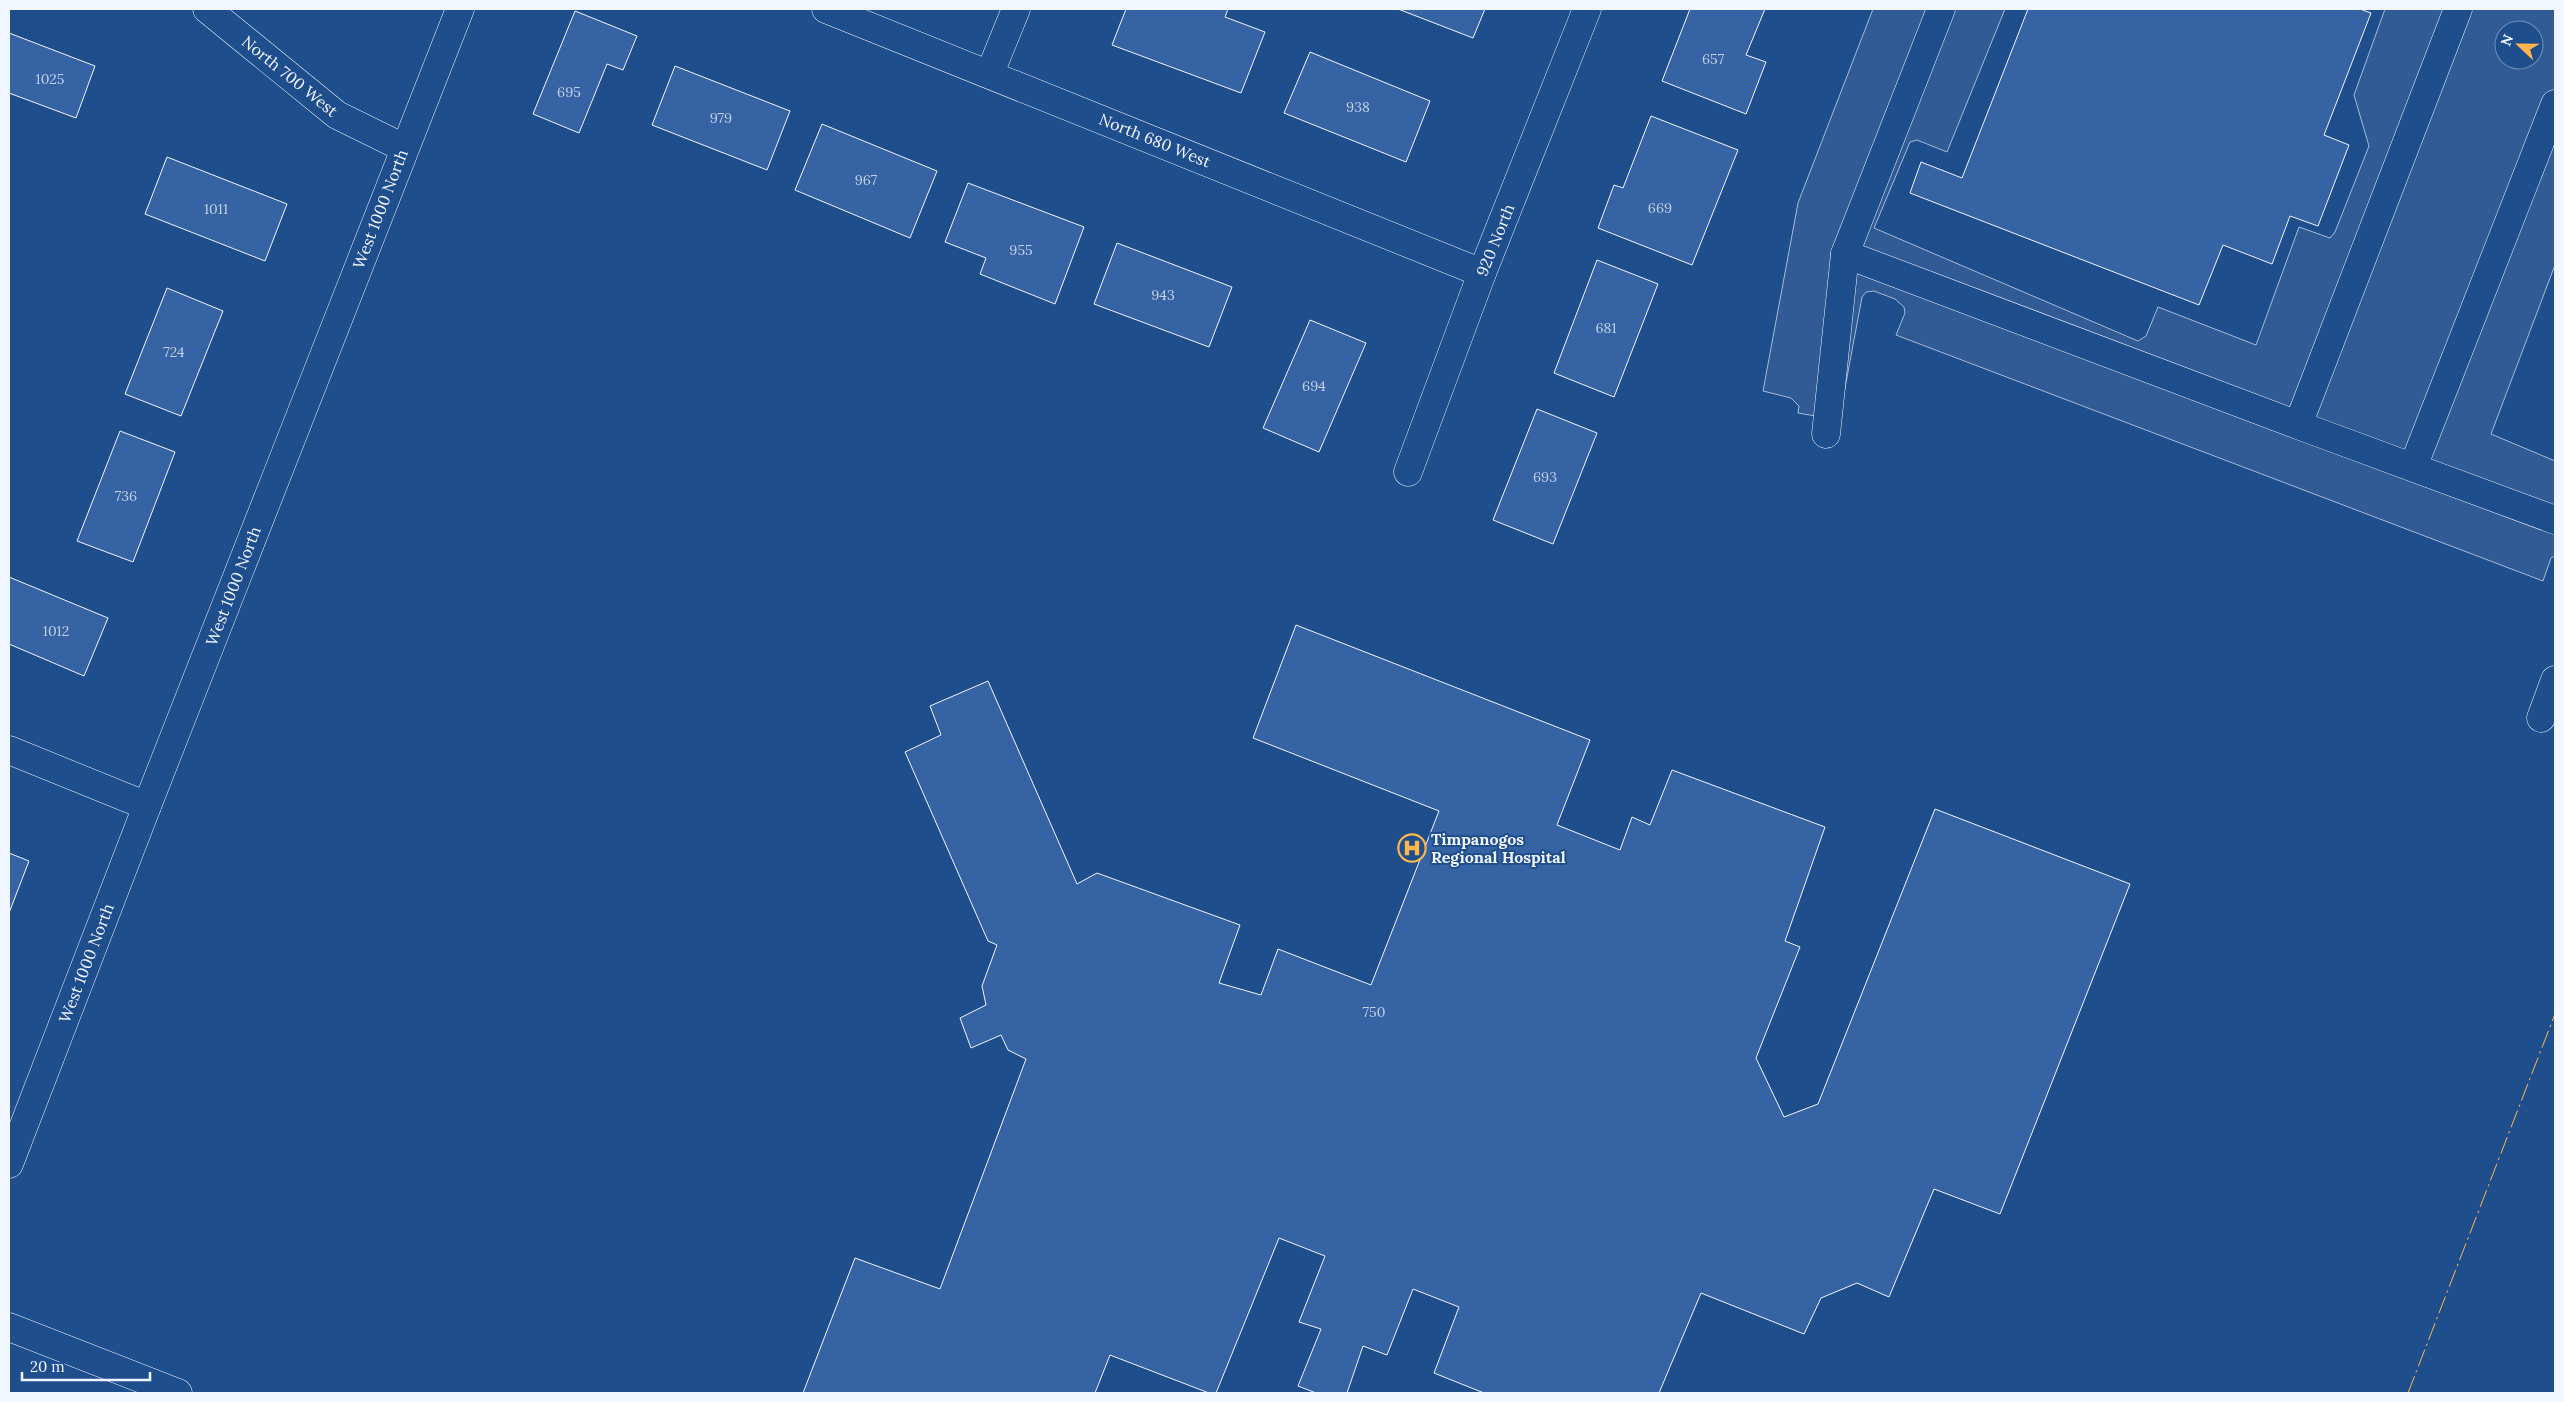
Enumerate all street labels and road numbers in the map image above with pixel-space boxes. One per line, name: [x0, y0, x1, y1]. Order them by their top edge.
street label: North 700 West: [238, 31, 343, 121]
street label: North 680 West: [1096, 109, 1214, 172]
street label: West 1000 North: [348, 146, 412, 271]
street label: 920 North: [1471, 201, 1519, 279]
street label: West 1000 North: [201, 523, 265, 648]
street label: West 1000 North: [54, 900, 118, 1025]

